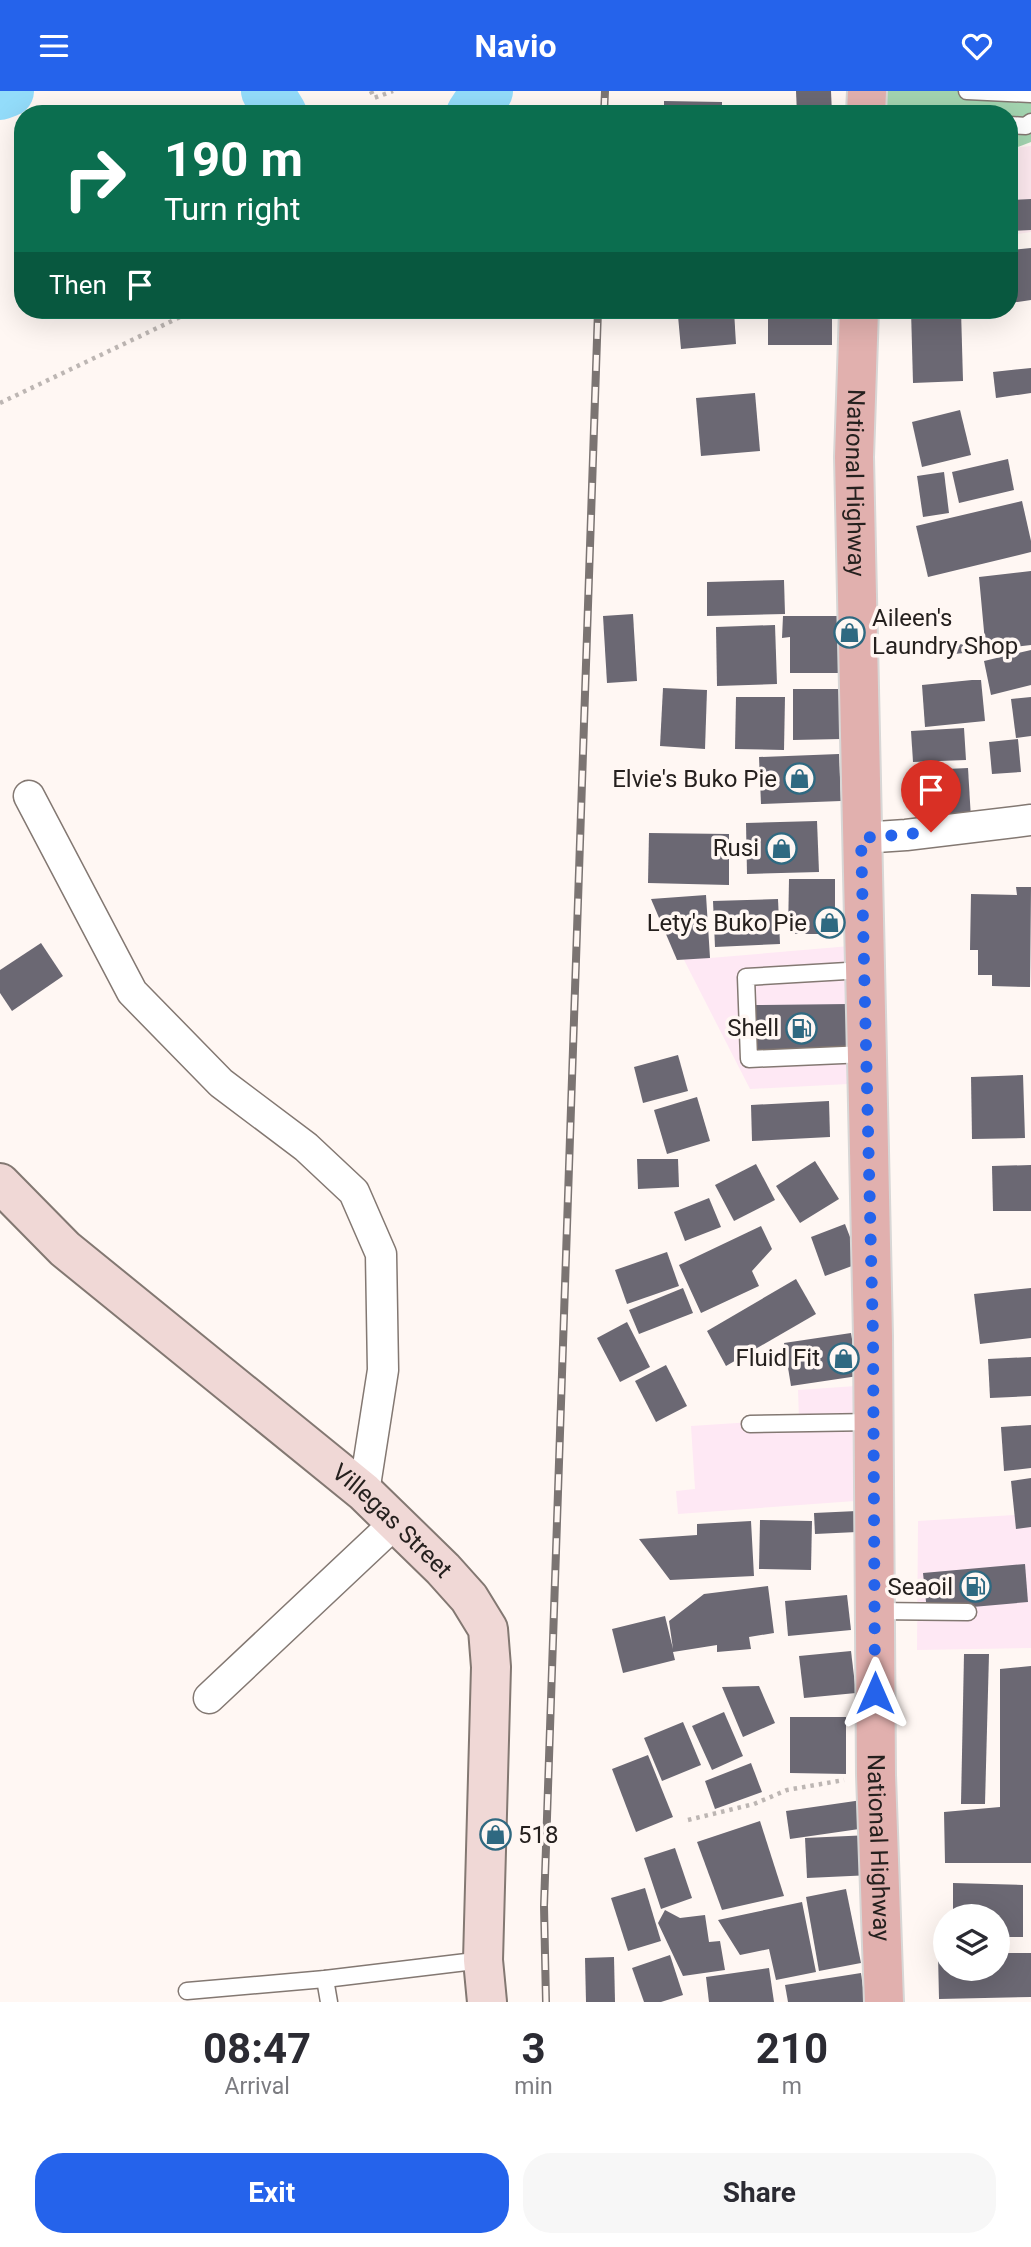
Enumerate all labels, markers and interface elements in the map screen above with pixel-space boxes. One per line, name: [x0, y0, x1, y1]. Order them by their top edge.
icon: menu: [35, 27, 73, 65]
text: Navio: [474, 27, 557, 65]
icon: heart: [958, 27, 996, 65]
text: 190 m: [164, 131, 303, 188]
icon: right: [49, 133, 140, 224]
text: Turn right: [164, 190, 300, 228]
icon: arrive: [121, 266, 159, 304]
text: Then: [49, 270, 107, 300]
street label: National Highway: [840, 389, 871, 578]
place label: Aileen's Laundry Shop: [872, 604, 1018, 660]
shop icon: Aileen's Laundry Shop: [832, 615, 866, 649]
pin: [901, 760, 961, 832]
shop icon: Elvie's Buko Pie: [783, 762, 817, 796]
place label: Elvie's Buko Pie: [612, 765, 777, 793]
icon: arrive: [912, 771, 950, 809]
shop icon: Rusi: [765, 831, 799, 865]
place label: Rusi: [713, 834, 759, 862]
shop icon: Lety's Buko Pie: [813, 906, 847, 940]
place label: Lety's Buko Pie: [647, 909, 807, 937]
fuel station icon: Shell: [785, 1011, 819, 1045]
place label: Shell: [727, 1014, 779, 1042]
shop icon: Fluid Fit: [826, 1341, 860, 1375]
place label: Fluid Fit: [735, 1344, 820, 1372]
street label: Villegas Street: [327, 1458, 458, 1583]
fuel station icon: Seaoil: [959, 1570, 993, 1604]
place label: Seaoil: [888, 1573, 953, 1601]
position arrow: [838, 1656, 912, 1730]
street label: National Highway: [862, 1754, 896, 1943]
shop icon: 518: [478, 1818, 512, 1852]
place label: 518: [518, 1821, 558, 1849]
map controls: [933, 1904, 1010, 1981]
button: layers: [933, 1904, 1010, 1981]
text: 08:47: [203, 2024, 311, 2073]
text: 3: [521, 2024, 546, 2073]
text: 210: [756, 2024, 828, 2073]
text: Arrival: [224, 2073, 290, 2100]
text: min: [514, 2073, 553, 2100]
text: m: [782, 2073, 802, 2100]
button: Exit: [35, 2153, 509, 2233]
button: Share: [523, 2153, 996, 2233]

